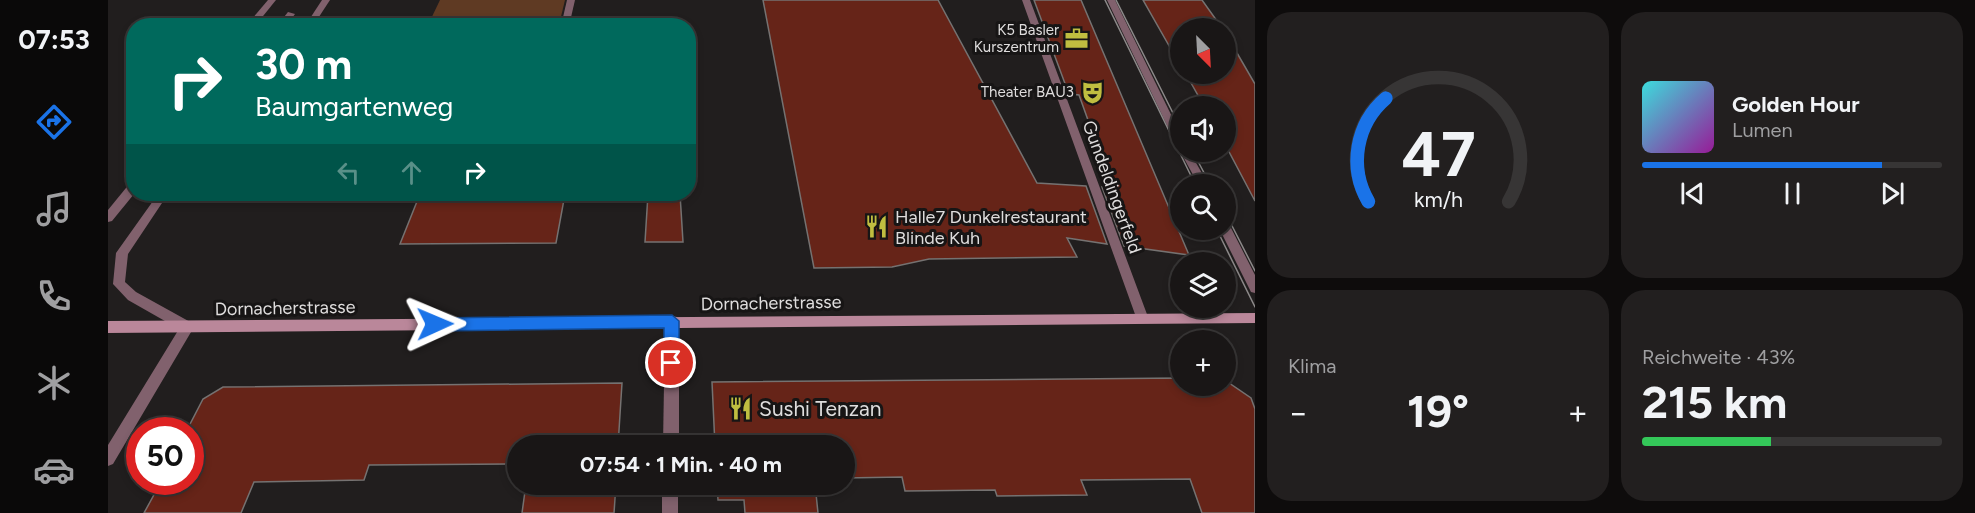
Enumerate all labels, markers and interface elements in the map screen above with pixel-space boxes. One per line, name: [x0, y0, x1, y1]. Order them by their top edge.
north arrow: [1170, 18, 1236, 84]
map controls: [1170, 18, 1236, 396]
place label: K5 Basler Kurszentrum: [974, 21, 1059, 56]
text: 07:53: [18, 23, 90, 56]
office icon: K5 Basler Kurszentrum: [1064, 26, 1090, 52]
text: 30 m: [255, 39, 352, 90]
icon: right: [156, 42, 234, 120]
theatre icon: Theater BAU3: [1079, 79, 1105, 105]
place label: Theater BAU3: [981, 83, 1074, 101]
text: Baumgartenweg: [255, 90, 453, 123]
text: Golden Hour: [1732, 91, 1860, 118]
button: sound: [1170, 96, 1236, 162]
icon: directions: [33, 101, 75, 143]
street label: Gundeldingerfeld: [1078, 117, 1146, 257]
text: 47: [1401, 117, 1475, 192]
text: Lumen: [1732, 118, 1793, 142]
icon: left: [332, 156, 365, 189]
icon: ahead: [395, 156, 428, 189]
icon: right: [458, 156, 491, 189]
button: search: [1170, 174, 1236, 240]
icon: previous: [1676, 177, 1709, 210]
icon: pause: [1776, 177, 1809, 210]
icon: next: [1876, 177, 1909, 210]
icon: music: [33, 188, 75, 230]
text: km/h: [1414, 188, 1462, 213]
place label: Halle7 Dunkelrestaurant Blinde Kuh: [895, 206, 1087, 249]
restaurant icon: Halle7 Dunkelrestaurant Blinde Kuh: [864, 214, 890, 240]
button: layers: [1170, 252, 1236, 318]
icon: phone: [33, 275, 75, 317]
street label: Dornacherstrasse: [700, 291, 842, 315]
position arrow: [403, 292, 467, 356]
street label: Dornacherstrasse: [214, 296, 356, 320]
button: +: [1170, 330, 1236, 396]
pin: [645, 337, 696, 388]
text: Reichweite · 43%: [1642, 345, 1795, 369]
icon: arrive: [654, 346, 687, 379]
text: Klima: [1288, 354, 1336, 378]
icon: climate: [33, 362, 75, 404]
text: 215 km: [1642, 375, 1787, 429]
text: 19°: [1407, 384, 1469, 438]
text: −: [1288, 393, 1309, 432]
text: +: [1567, 393, 1588, 432]
restaurant icon: Sushi Tenzan: [728, 396, 754, 422]
place label: Sushi Tenzan: [759, 396, 881, 421]
speed limit sign: 50: [126, 417, 204, 495]
icon: car: [33, 449, 75, 491]
text: 07:54 · 1 Min. · 40 m: [580, 451, 782, 478]

